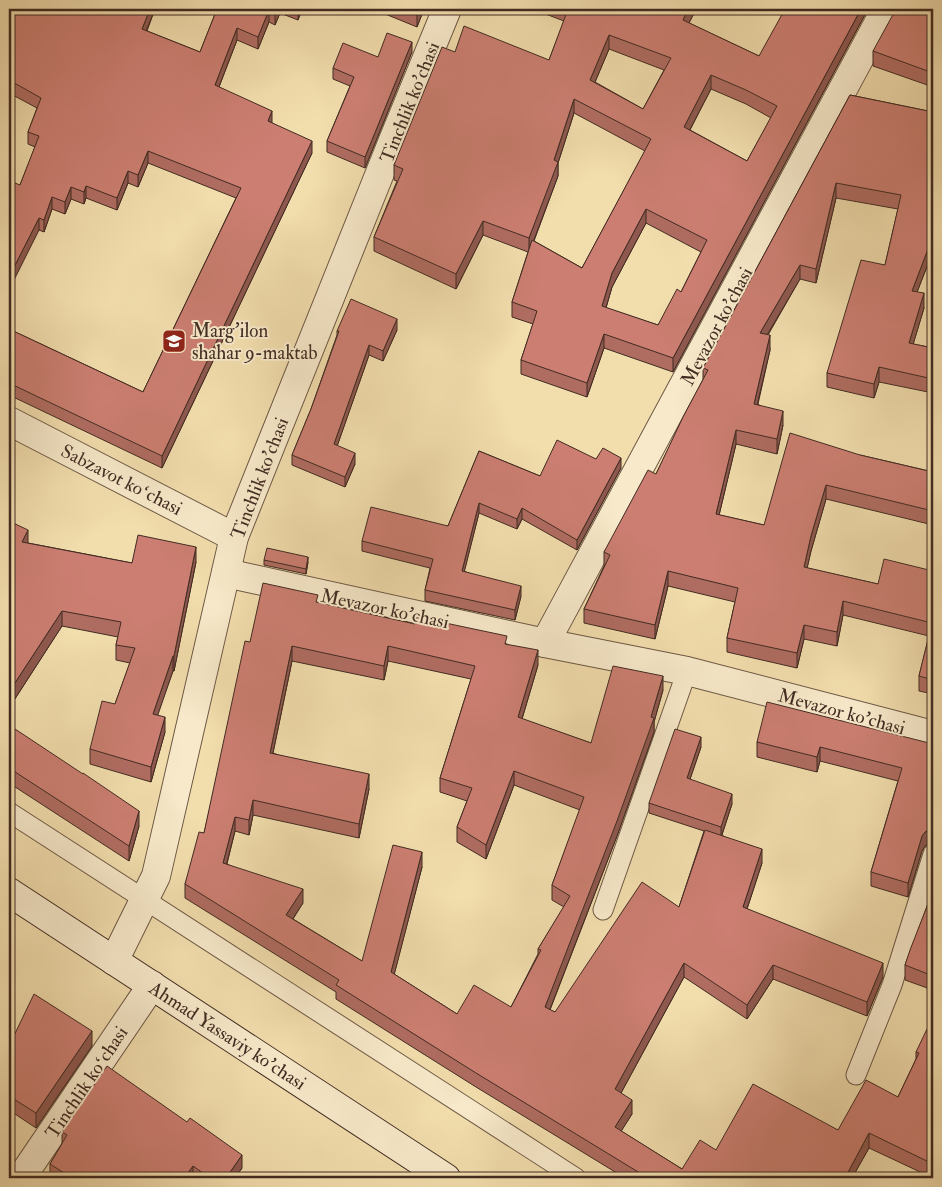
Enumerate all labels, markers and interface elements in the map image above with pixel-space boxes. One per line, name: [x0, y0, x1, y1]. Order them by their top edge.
street label: Tinchlik ko'chasi: [375, 38, 445, 166]
street label: Mevazor ko'chasi: [676, 263, 758, 390]
place label: Marg'ilon shahar 9-maktab: [192, 319, 318, 365]
school or university icon: Marg'ilon shahar 9-maktab: [161, 328, 187, 354]
street label: Tinchlik ko'chasi: [226, 414, 294, 543]
street label: Sabzavot koʻchasi: [57, 439, 186, 521]
street label: Mevazor ko'chasi: [318, 584, 451, 634]
street label: Mevazor ko'chasi: [776, 683, 908, 740]
street label: Ahmad Yassaviy ko'chasi: [144, 976, 310, 1096]
street label: Tinchlik koʻchasi: [40, 1022, 133, 1143]

